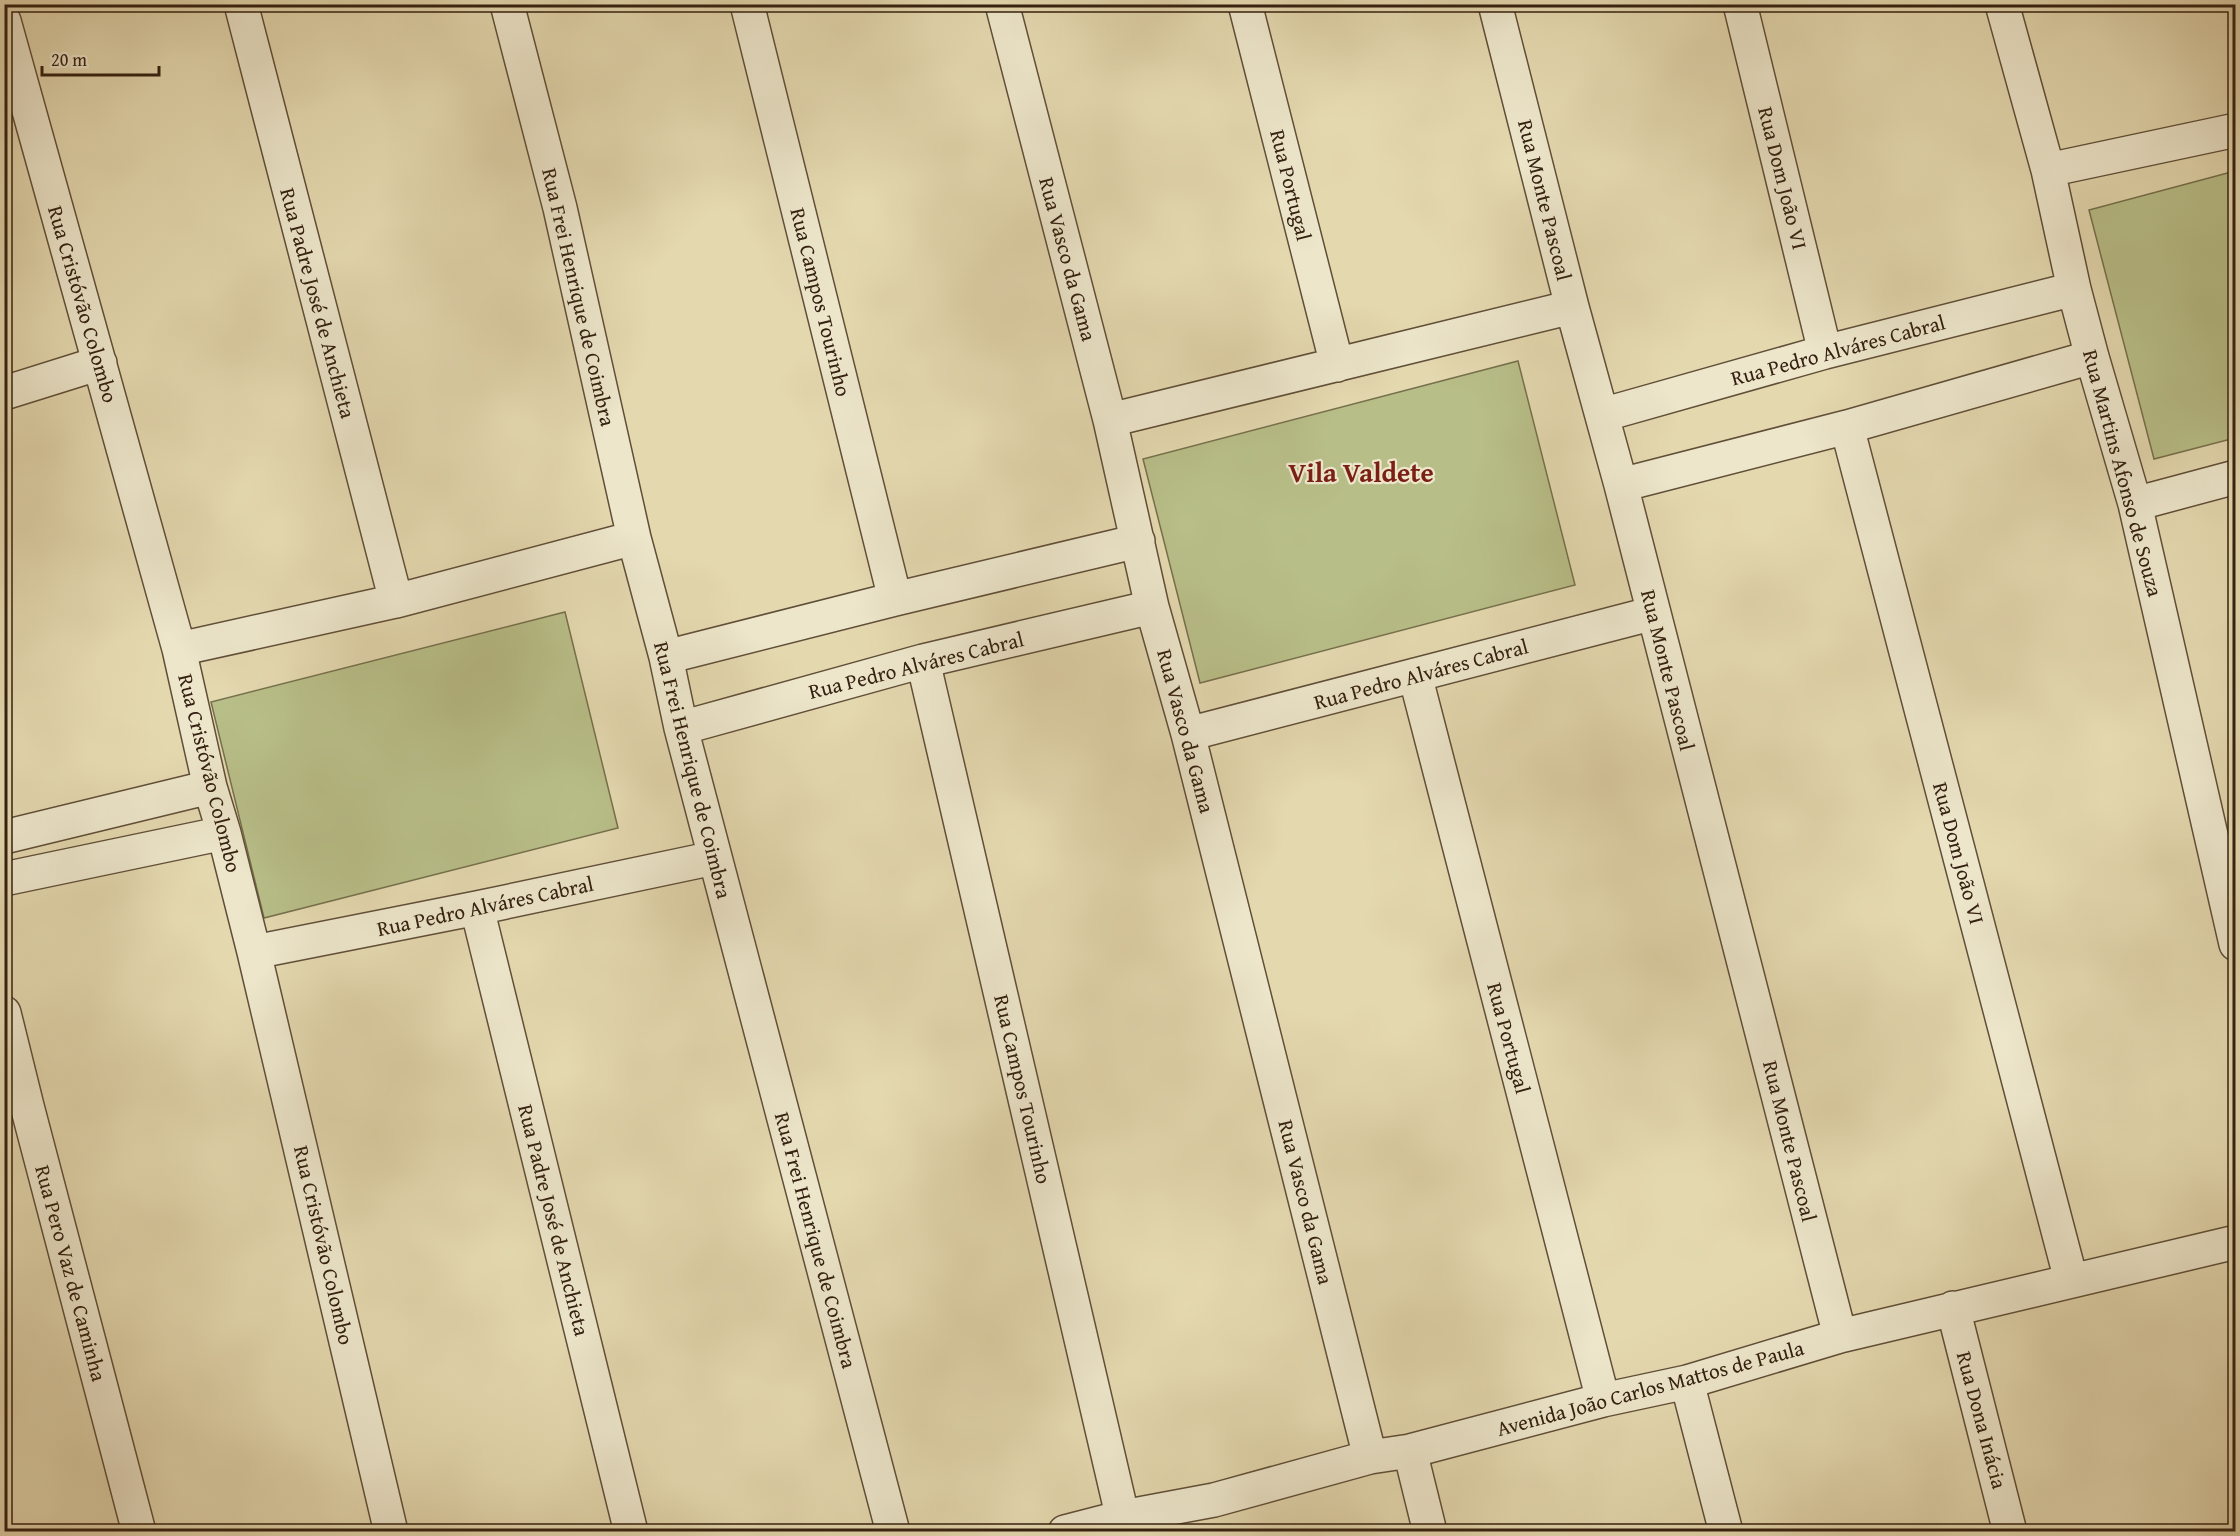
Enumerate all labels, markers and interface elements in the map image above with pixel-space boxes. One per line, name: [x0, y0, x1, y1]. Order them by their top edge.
scale bar: [42, 39, 159, 77]
text: 20 m: [51, 46, 87, 73]
street label: Rua Dom João VI: [1750, 103, 1816, 253]
street label: Rua Monte Pascoal: [1510, 116, 1580, 284]
street label: Rua Portugal: [1262, 126, 1320, 244]
street label: Rua Frei Henrique de Coimbra: [534, 165, 624, 429]
street label: Rua Vasco da Gama: [1031, 174, 1105, 344]
street label: Rua Padre José de Anchieta: [272, 184, 364, 422]
street label: Rua Cristóvão Colombo: [40, 202, 126, 406]
street label: Rua Campos Tourinho: [783, 204, 859, 400]
street label: Rua Pedro Alváres Cabral: [1727, 306, 1949, 394]
street label: Rua Martins Afonso de Souza: [2075, 346, 2171, 600]
district label: Vila Valdete: [1288, 452, 1434, 492]
street label: Rua Monte Pascoal: [1633, 586, 1703, 754]
street label: Rua Pedro Alváres Cabral: [805, 623, 1027, 707]
street label: Rua Pedro Alváres Cabral: [1310, 630, 1532, 718]
street label: Rua Frei Henrique de Coimbra: [646, 638, 740, 902]
street label: Rua Vasco da Gama: [1149, 646, 1223, 816]
street label: Rua Cristóvão Colombo: [170, 670, 250, 876]
street label: Rua Dom João VI: [1925, 778, 1993, 928]
street label: Rua Pedro Alváres Cabral: [374, 868, 596, 944]
street label: Rua Portugal: [1479, 979, 1539, 1097]
street label: Rua Campos Tourinho: [986, 991, 1060, 1187]
street label: Rua Monte Pascoal: [1755, 1057, 1825, 1225]
street label: Rua Padre José de Anchieta: [510, 1101, 598, 1339]
street label: Rua Frei Henrique de Coimbra: [767, 1108, 865, 1372]
street label: Rua Vasco da Gama: [1271, 1116, 1341, 1288]
street label: Rua Cristóvão Colombo: [286, 1142, 362, 1348]
street label: Rua Pero Vaz de Caminha: [27, 1161, 115, 1385]
street label: Avenida João Carlos Mattos de Paula: [1493, 1332, 1807, 1444]
street label: Rua Dona Inácia: [1949, 1348, 2015, 1492]

